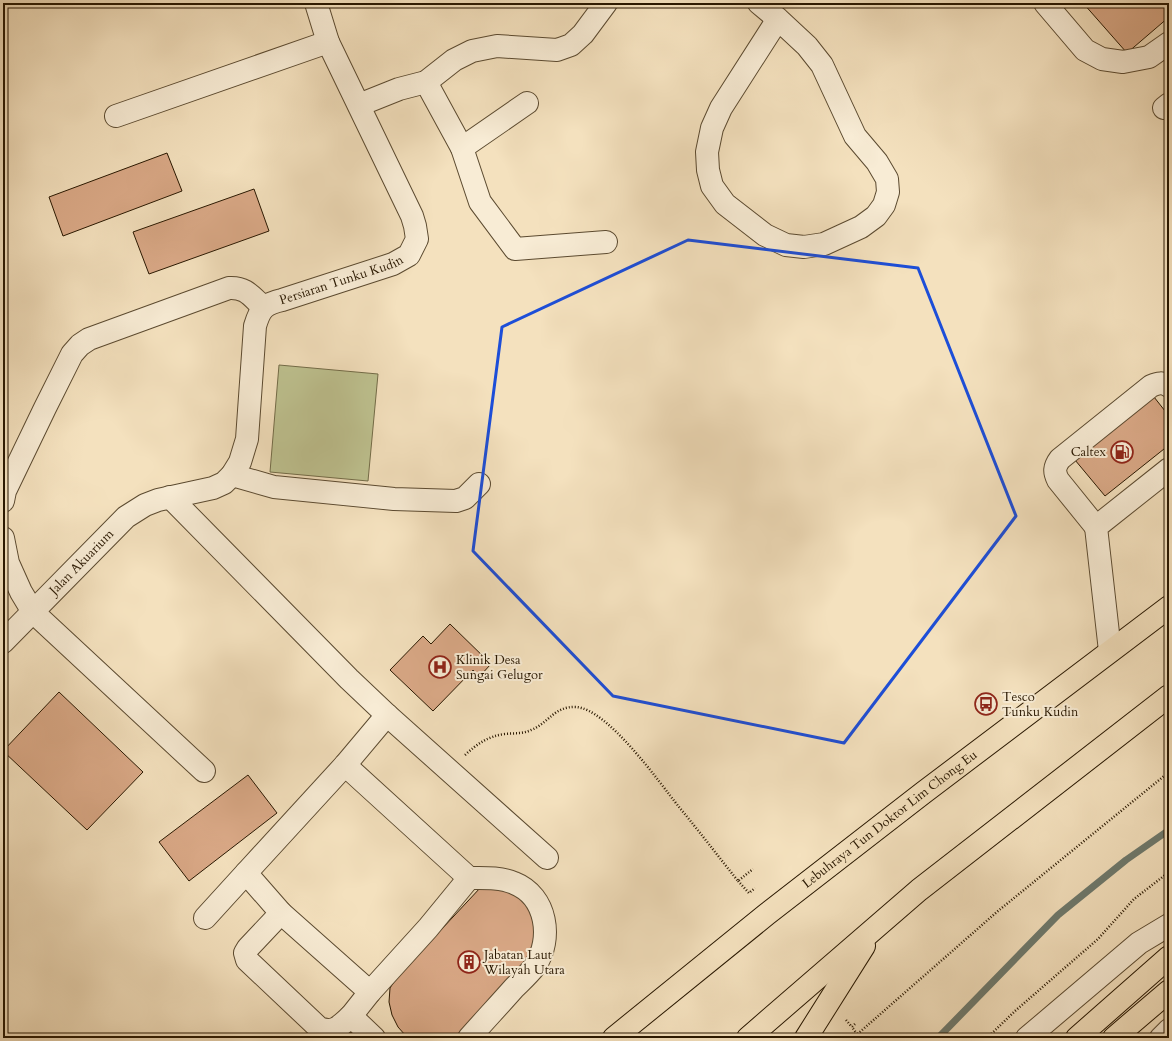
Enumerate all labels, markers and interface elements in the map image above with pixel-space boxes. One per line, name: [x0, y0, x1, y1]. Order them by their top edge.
street label: Persiaran Tunku Kudin: [277, 251, 407, 309]
fuel station icon: Caltex: [1109, 439, 1135, 465]
place label: Caltex: [1071, 443, 1107, 461]
street label: Jalan Akuarium: [44, 525, 118, 600]
place label: Klinik Desa Sungai Gelugor: [456, 651, 543, 684]
hospital icon: Klinik Desa Sungai Gelugor: [427, 654, 453, 680]
place label: Tesco Tunku Kudin: [1002, 688, 1079, 721]
bus stop icon: Tesco Tunku Kudin: [973, 691, 999, 717]
street label: Lebuhraya Tun Doktor Lim Chong Eu: [798, 746, 981, 892]
place label: Jabatan Laut Wilayah Utara: [482, 946, 565, 979]
building icon: Jabatan Laut Wilayah Utara: [456, 949, 482, 975]

